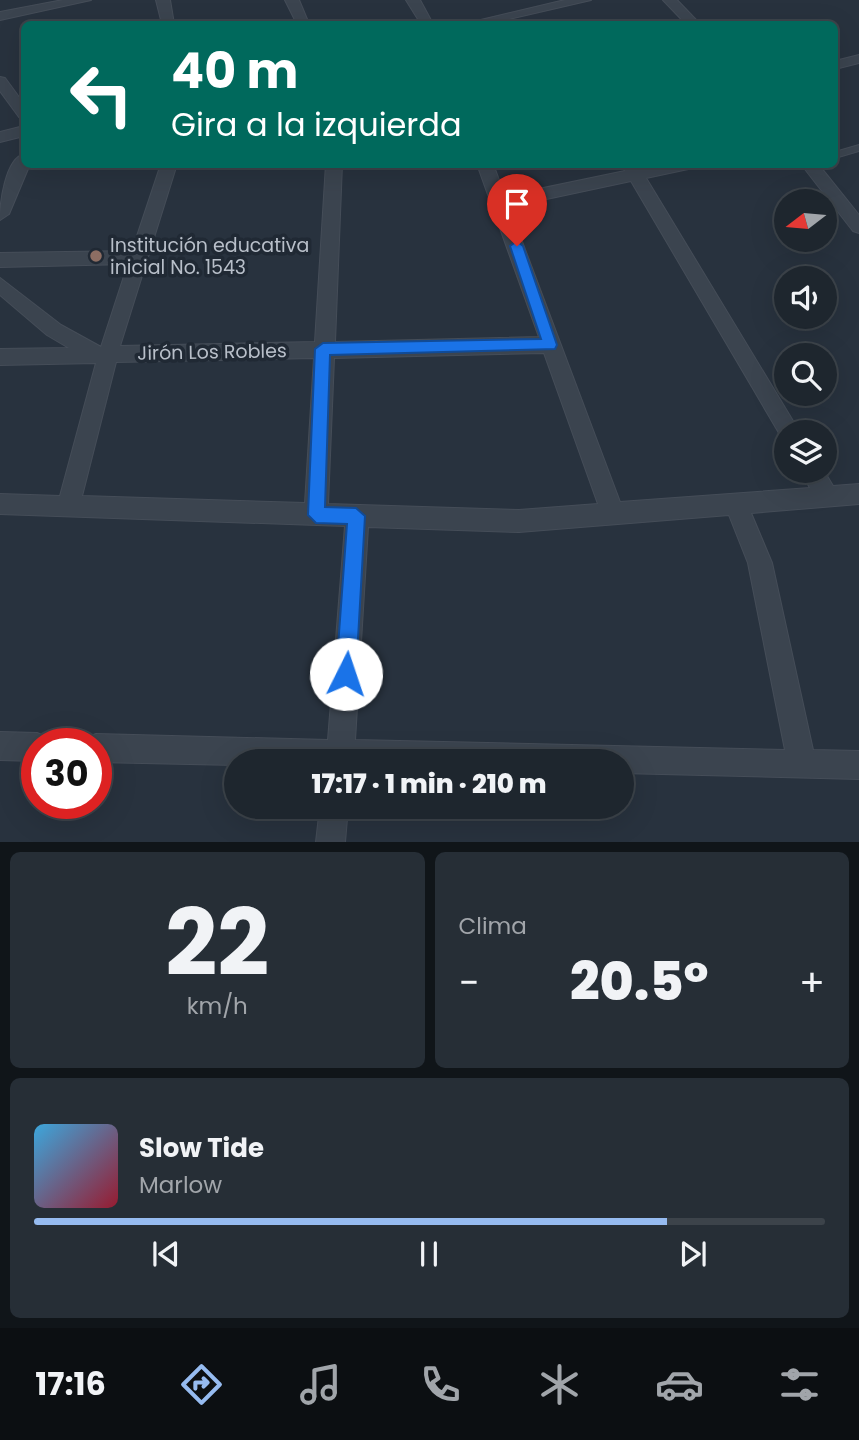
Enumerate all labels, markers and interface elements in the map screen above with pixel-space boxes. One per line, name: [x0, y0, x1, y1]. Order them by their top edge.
text: 40 m: [171, 37, 298, 105]
icon: left: [56, 49, 147, 140]
text: Gira a la izquierda: [171, 102, 462, 147]
pin: [487, 174, 547, 246]
icon: arrive: [498, 185, 536, 223]
north arrow: [774, 189, 836, 252]
map controls: [774, 189, 837, 483]
place label: Institución educativa inicial No. 1543: [110, 232, 309, 281]
marker: Institución educativa inicial No. 1543: [88, 248, 104, 264]
button: sound: [774, 266, 837, 329]
street label: Jirón Los Robles: [137, 337, 287, 367]
button: search: [774, 343, 837, 406]
button: layers: [774, 420, 837, 483]
position arrow: [309, 637, 383, 711]
speed limit sign: 30: [21, 728, 112, 819]
text: 17:17 · 1 min · 210 m: [311, 766, 547, 802]
text: 22: [165, 879, 269, 1007]
text: Clima: [459, 910, 527, 942]
text: 20.5°: [570, 945, 708, 1018]
text: −: [459, 956, 479, 1009]
text: +: [799, 956, 825, 1009]
text: km/h: [187, 990, 248, 1022]
text: Slow Tide: [139, 1130, 264, 1166]
text: Marlow: [139, 1169, 222, 1201]
icon: previous: [147, 1235, 185, 1273]
icon: pause: [410, 1235, 448, 1273]
icon: next: [674, 1235, 712, 1273]
icon: directions: [177, 1360, 226, 1409]
icon: music: [296, 1360, 345, 1409]
icon: phone: [416, 1360, 465, 1409]
icon: climate: [535, 1360, 584, 1409]
icon: car: [655, 1360, 704, 1409]
icon: filters: [775, 1360, 824, 1409]
text: 17:16: [35, 1361, 106, 1406]

